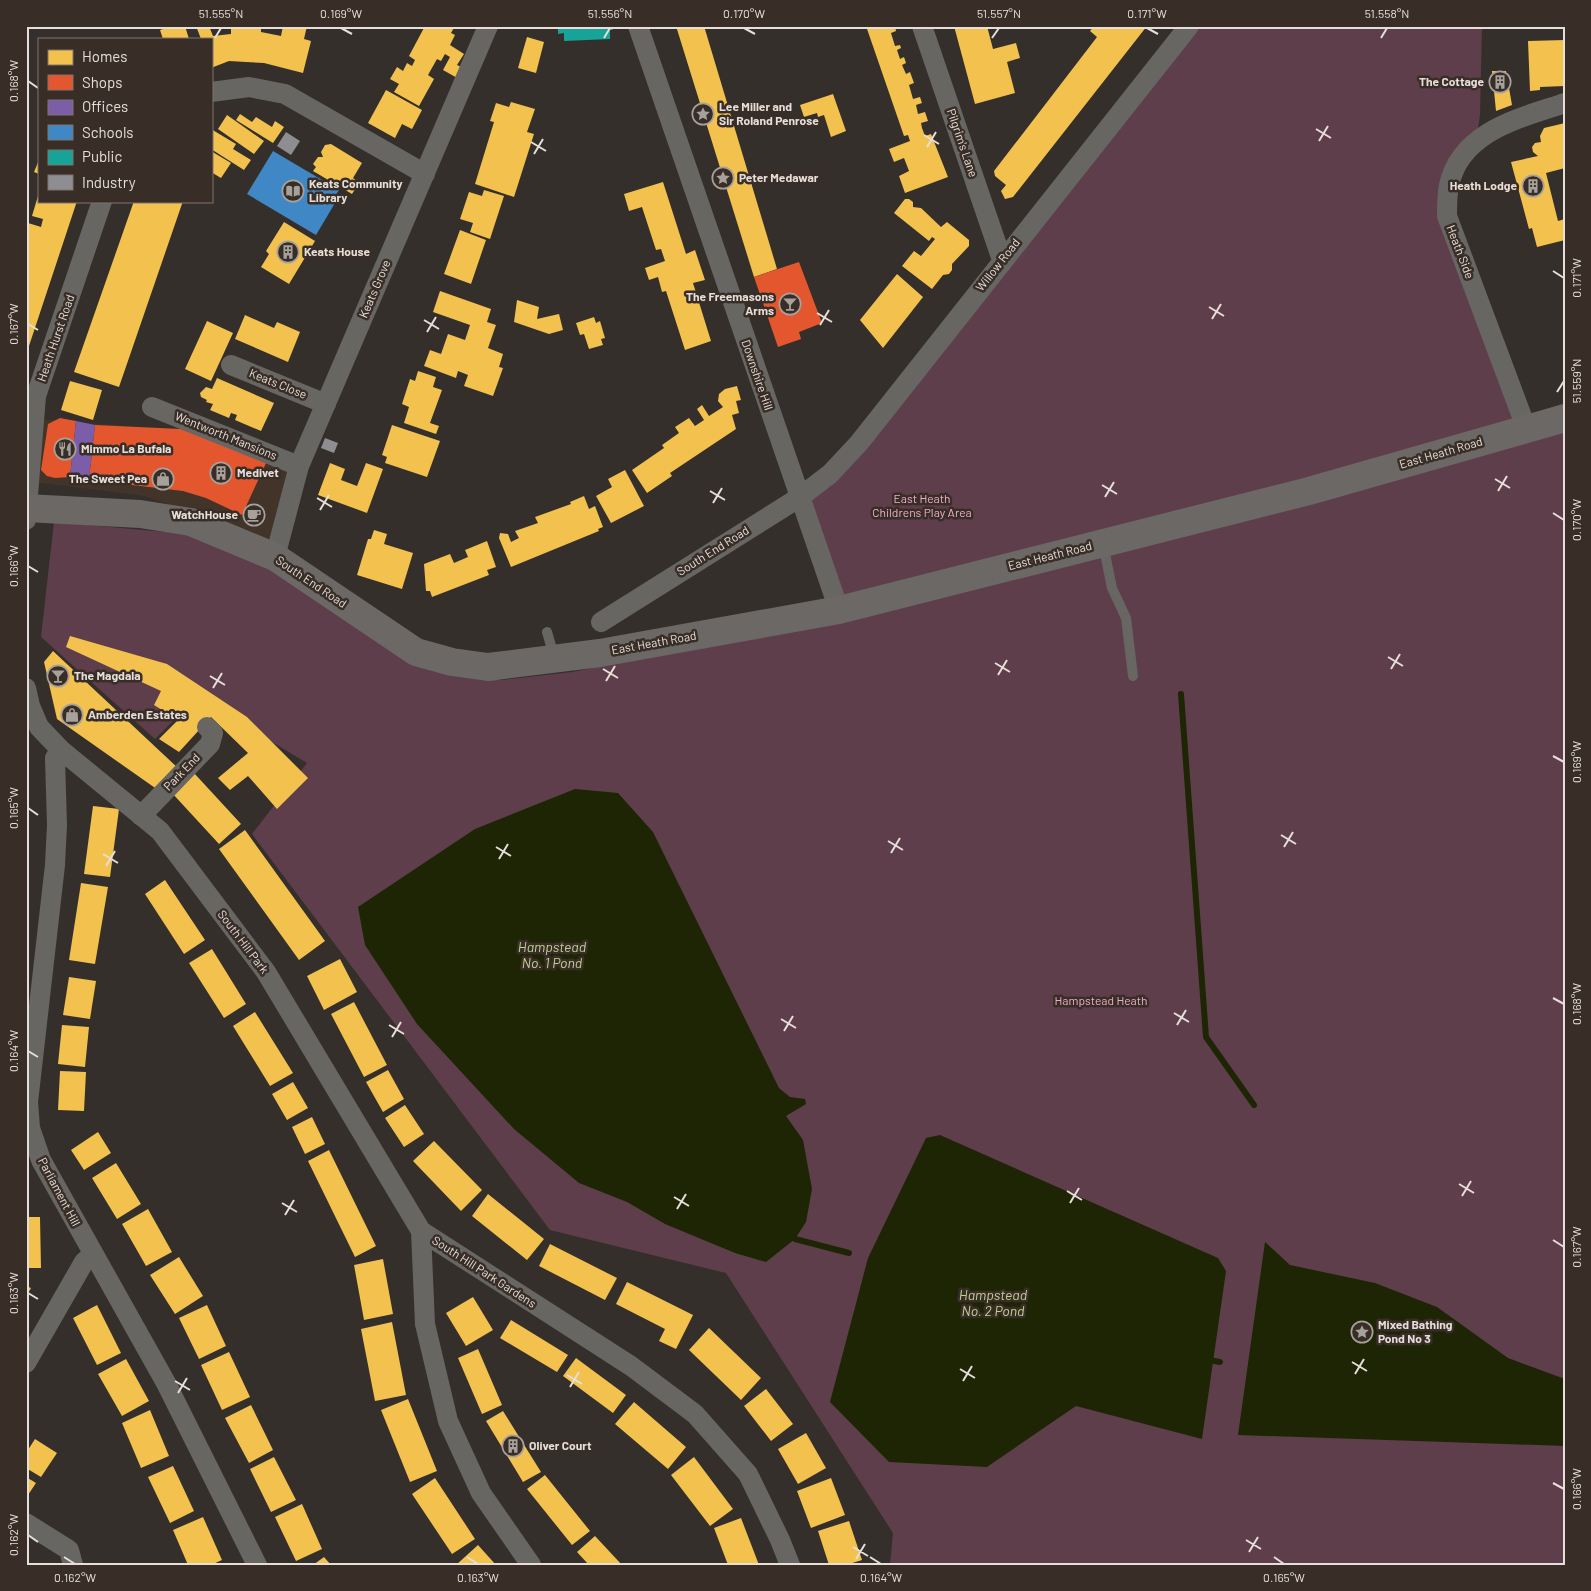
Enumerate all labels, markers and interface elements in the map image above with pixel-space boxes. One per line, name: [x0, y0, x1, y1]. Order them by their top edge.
text: 51.555°N: [199, 6, 243, 20]
text: 0.169°W: [320, 6, 362, 20]
text: 51.556°N: [588, 6, 632, 20]
text: 0.170°W: [723, 6, 765, 20]
text: 51.557°N: [977, 6, 1021, 20]
text: 0.171°W: [1127, 6, 1167, 20]
text: 51.558°N: [1365, 6, 1409, 20]
legend: [38, 38, 212, 202]
text: Homes: [82, 47, 127, 65]
text: 0.168°W: [6, 60, 20, 102]
building icon: The Cottage: [1488, 70, 1512, 94]
text: Shops: [82, 73, 122, 91]
place label: The Cottage: [1419, 74, 1484, 88]
text: Offices: [82, 97, 128, 115]
place label: Lee Miller and Sir Roland Penrose: [719, 99, 819, 127]
place icon: Lee Miller and Sir Roland Penrose: [691, 102, 715, 126]
street label: Pilgrim's Lane: [945, 107, 981, 179]
text: Schools: [82, 123, 134, 141]
text: Public: [82, 147, 122, 165]
place icon: Peter Medawar: [711, 166, 735, 190]
place label: Peter Medawar: [739, 170, 819, 184]
text: Industry: [82, 173, 136, 191]
building icon: Heath Lodge: [1521, 174, 1545, 198]
place label: Keats Community Library: [309, 176, 403, 204]
place label: Heath Lodge: [1450, 178, 1517, 192]
library icon: Keats Community Library: [281, 179, 305, 203]
street label: Heath Side: [1444, 223, 1478, 281]
street label: Willow Road: [972, 235, 1022, 294]
building icon: Keats House: [276, 240, 300, 264]
place label: Keats House: [304, 244, 371, 258]
street label: Keats Grove: [356, 257, 393, 320]
text: 0.171°W: [1569, 258, 1583, 298]
place label: The Freemasons Arms: [686, 289, 774, 317]
street label: Heath Hurst Road: [34, 292, 77, 383]
bar icon: The Freemasons Arms: [778, 292, 802, 316]
text: 0.167°W: [6, 303, 20, 345]
street label: Downshire Hill: [739, 338, 777, 412]
text: 51.559°N: [1569, 359, 1583, 403]
street label: Keats Close: [248, 365, 309, 401]
street label: Wentworth Mansions: [173, 408, 280, 462]
street label: East Heath Road: [1397, 433, 1484, 471]
restaurant icon: Mimmo La Bufala: [53, 437, 77, 461]
place label: Mimmo La Bufala: [81, 441, 171, 455]
building icon: Medivet: [209, 461, 233, 485]
place label: Medivet: [237, 465, 279, 479]
shop icon: The Sweet Pea: [151, 467, 175, 491]
place label: The Sweet Pea: [69, 471, 147, 485]
park label: East Heath Childrens Play Area: [872, 491, 972, 519]
text: 0.170°W: [1569, 499, 1583, 541]
cafe icon: WatchHouse: [242, 503, 266, 527]
place label: WatchHouse: [171, 507, 238, 521]
street label: South End Road: [674, 522, 751, 578]
street label: East Heath Road: [1006, 538, 1093, 572]
text: 0.166°W: [6, 545, 20, 587]
street label: South End Road: [274, 552, 350, 610]
street label: East Heath Road: [610, 628, 697, 656]
bar icon: The Magdala: [46, 664, 70, 688]
place label: The Magdala: [74, 668, 140, 682]
shop icon: Amberden Estates: [60, 703, 84, 727]
place label: Amberden Estates: [88, 707, 187, 721]
text: 0.169°W: [1569, 741, 1583, 783]
street label: Park End: [160, 750, 202, 793]
text: 0.165°W: [6, 787, 20, 829]
street label: South Hill Park: [215, 907, 272, 976]
water label: Hampstead No. 1 Pond: [518, 938, 587, 971]
text: 0.168°W: [1569, 983, 1583, 1025]
park label: Hampstead Heath: [1054, 993, 1148, 1007]
text: 0.164°W: [6, 1029, 20, 1072]
street label: Parliament Hill: [36, 1155, 84, 1228]
text: 0.167°W: [1569, 1226, 1583, 1268]
street label: South Hill Park Gardens: [430, 1232, 539, 1310]
text: 0.163°W: [6, 1272, 20, 1314]
water label: Hampstead No. 2 Pond: [959, 1286, 1028, 1319]
place label: Mixed Bathing Pond No 3: [1378, 1317, 1453, 1345]
place icon: Mixed Bathing Pond No 3: [1350, 1320, 1374, 1344]
building icon: Oliver Court: [501, 1434, 525, 1458]
place label: Oliver Court: [529, 1438, 592, 1452]
text: 0.166°W: [1569, 1468, 1583, 1510]
text: 0.162°W: [6, 1514, 20, 1556]
text: 0.162°W: [54, 1570, 96, 1584]
text: 0.163°W: [457, 1570, 499, 1584]
text: 0.164°W: [860, 1570, 903, 1584]
text: 0.165°W: [1263, 1570, 1305, 1584]

